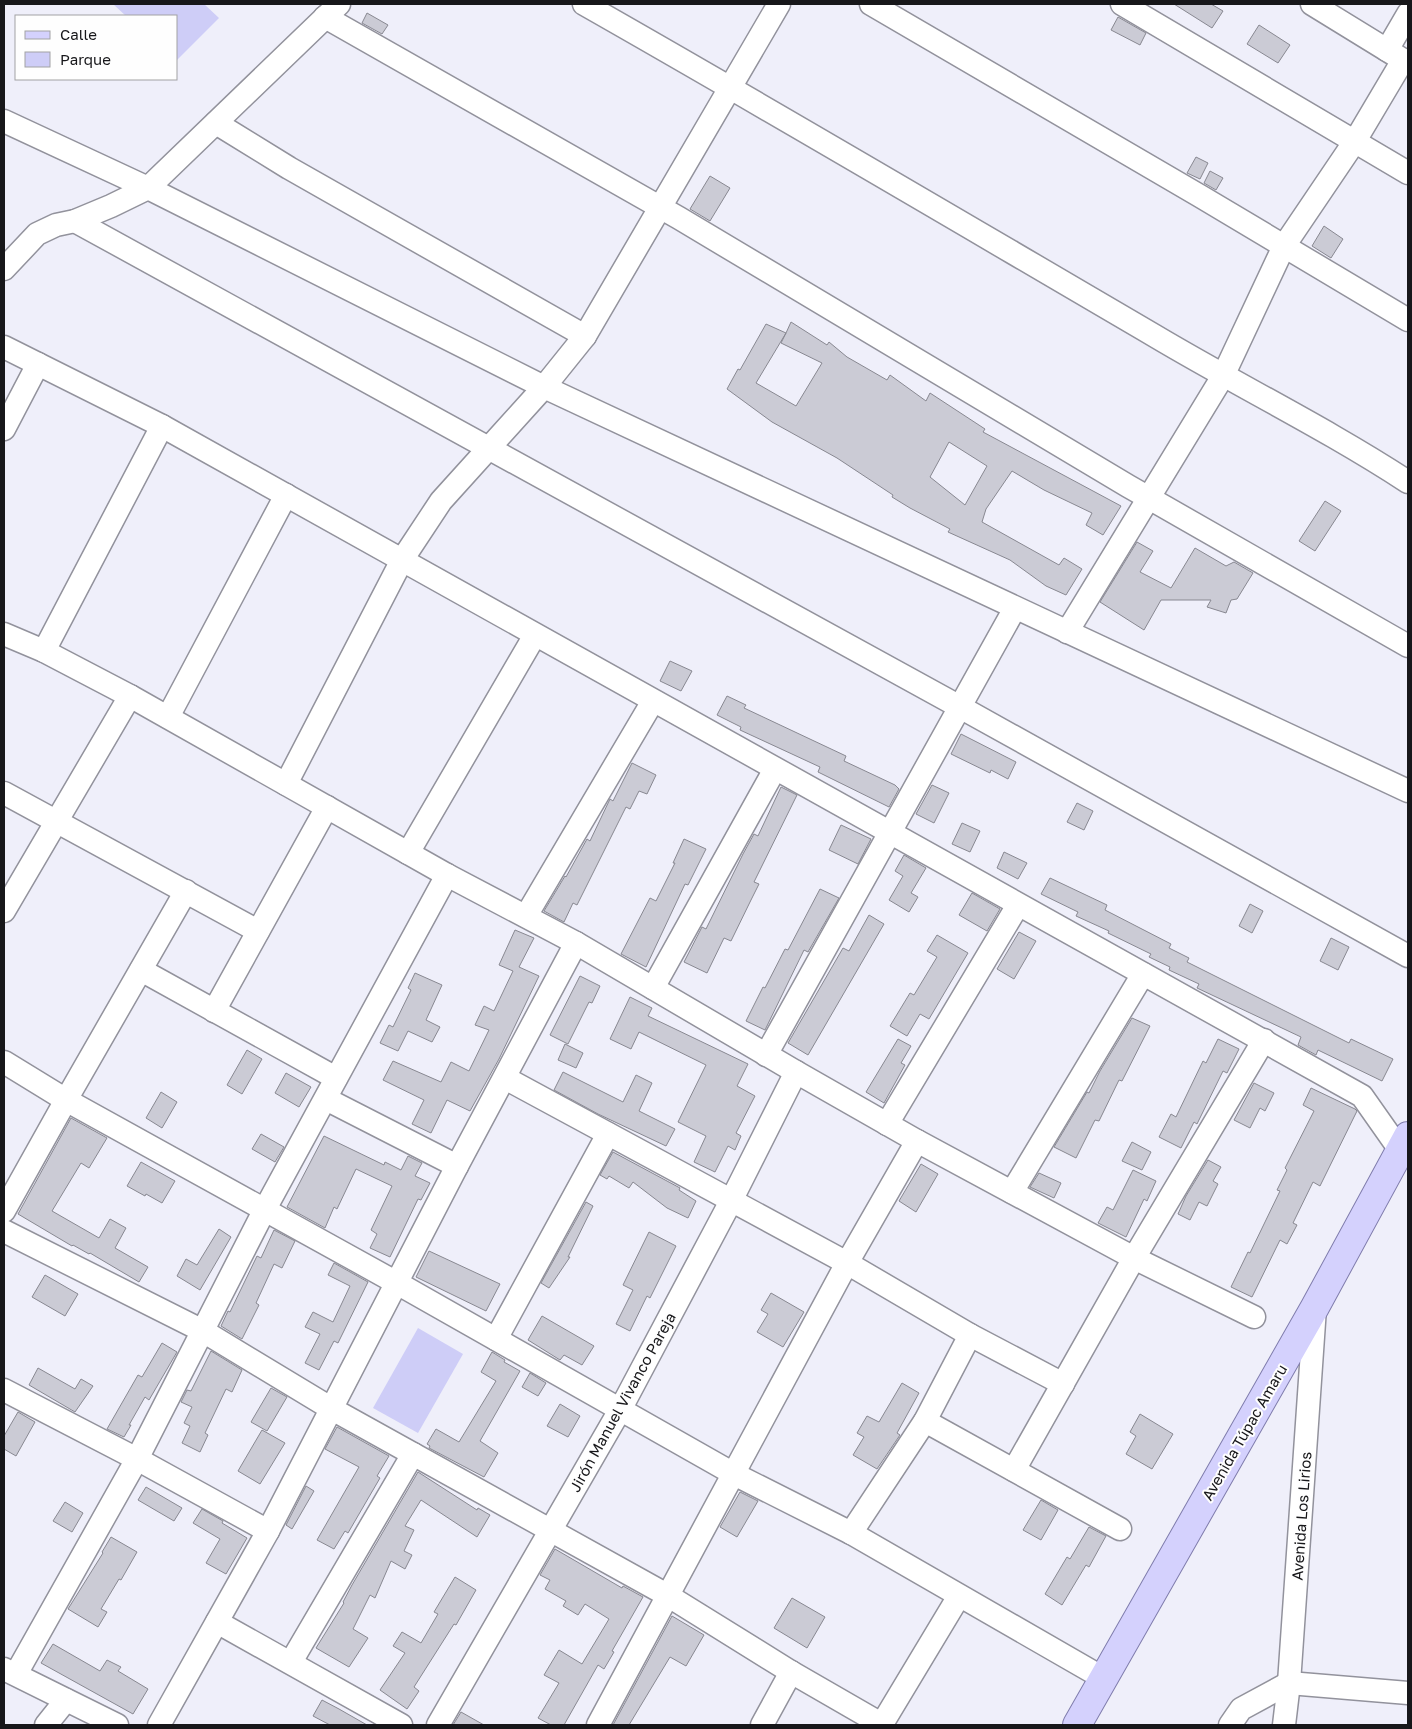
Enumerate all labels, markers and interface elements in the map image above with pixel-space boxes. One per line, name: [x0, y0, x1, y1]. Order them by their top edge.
legend: [15, 15, 178, 80]
text: Calle: [60, 25, 97, 43]
text: Parque: [60, 50, 111, 68]
street label: Jirón Manuel Vivanco Pareja: [565, 1309, 679, 1495]
street label: Avenida Túpac Amaru: [1198, 1361, 1290, 1503]
street label: Avenida Los Lirios: [1288, 1451, 1314, 1581]

